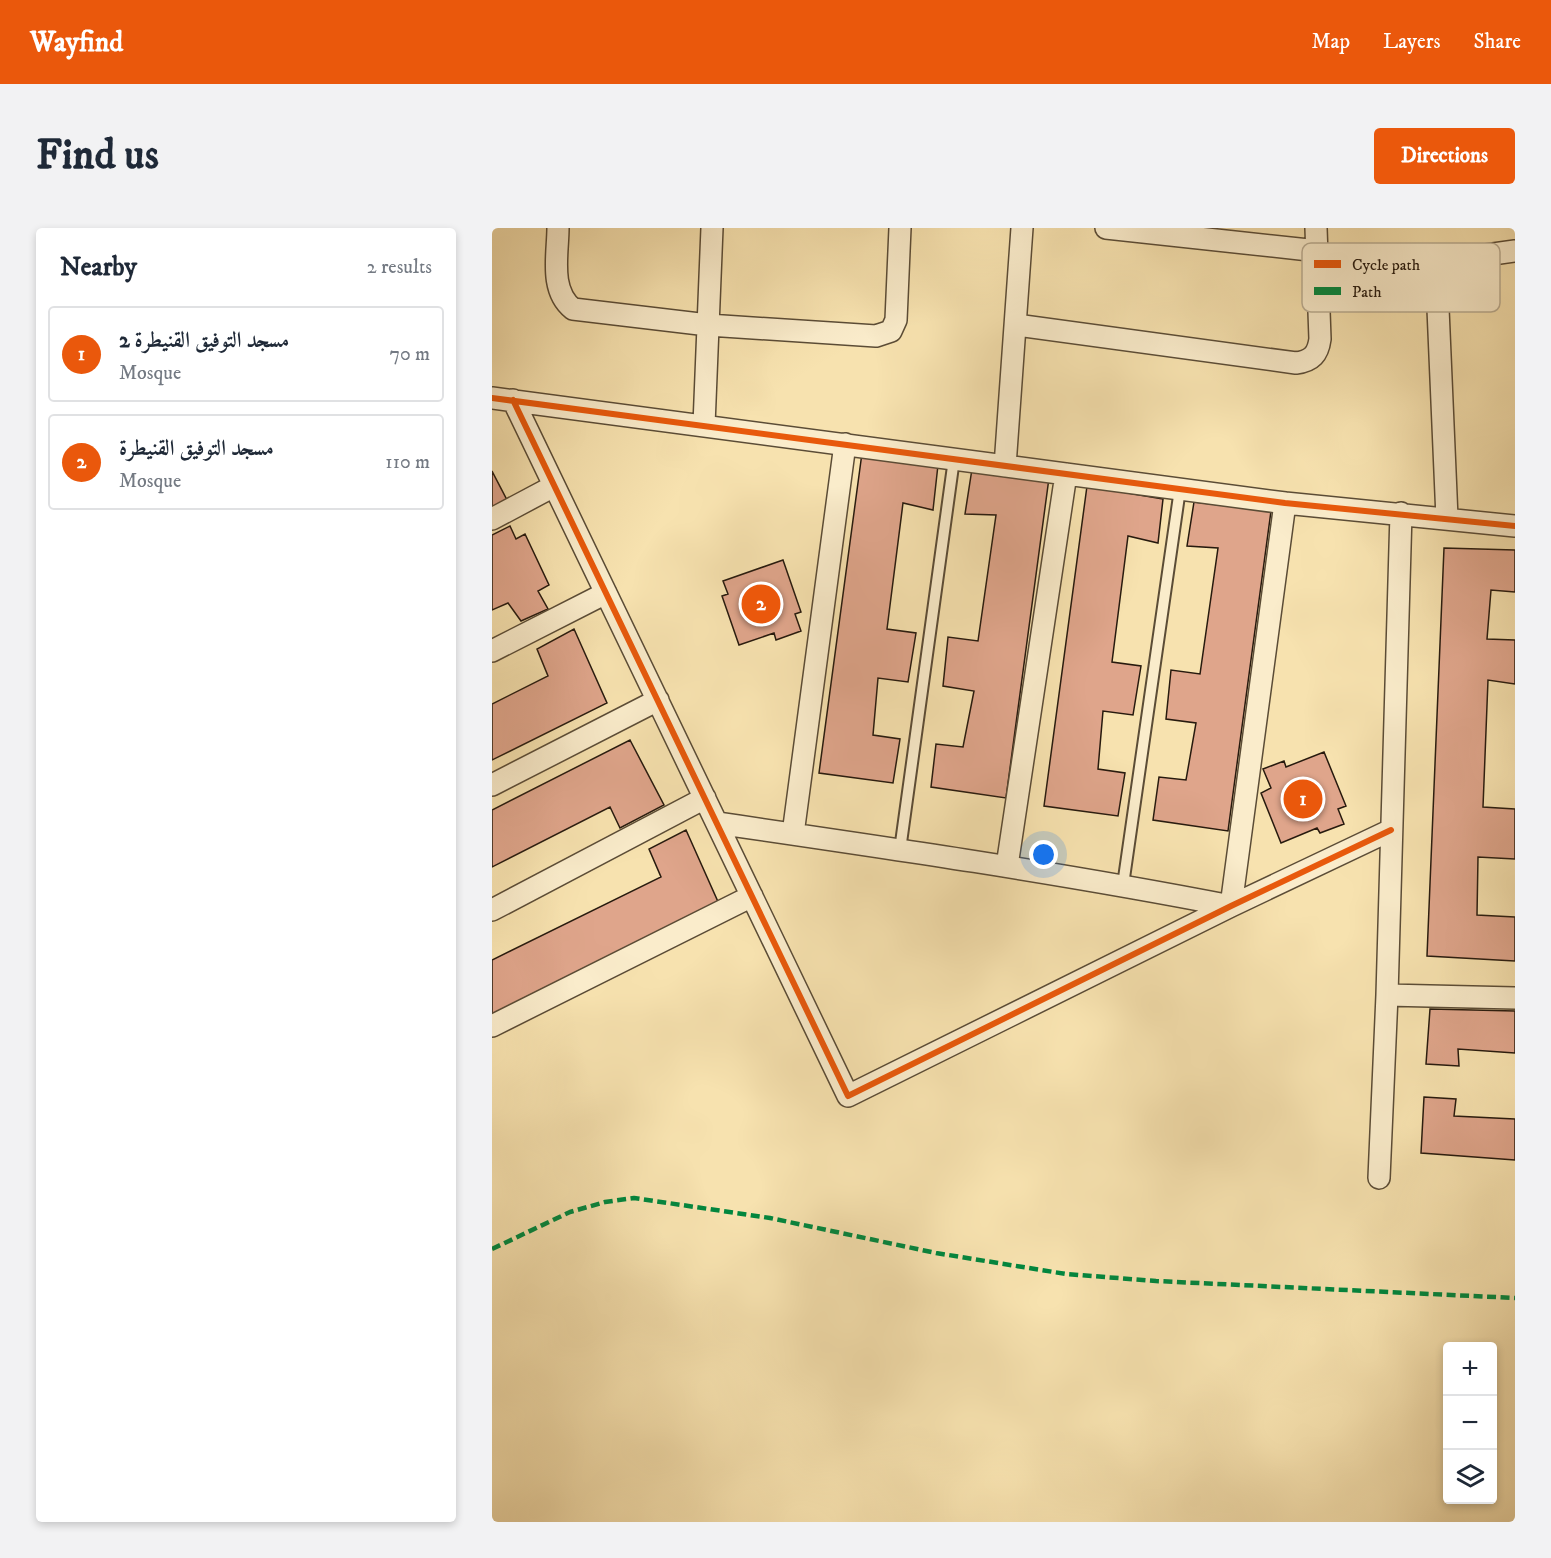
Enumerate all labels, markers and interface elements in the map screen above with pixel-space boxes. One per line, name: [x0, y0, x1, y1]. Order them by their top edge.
text: Wayfind: [30, 25, 123, 60]
text: Map: [1311, 29, 1350, 55]
text: Layers: [1383, 29, 1441, 55]
text: Share: [1474, 29, 1521, 55]
button: Directions: [1374, 128, 1515, 184]
text: Find us: [36, 130, 159, 182]
legend: [1302, 243, 1500, 312]
text: Nearby: [60, 251, 137, 284]
text: 2 results: [367, 255, 432, 280]
text: Cycle path: [1352, 255, 1421, 275]
text: Path: [1352, 282, 1382, 302]
text: 2 مسجد التوفيق القنيطرة: [119, 327, 289, 354]
text: 1: [78, 342, 85, 367]
text: 70 m: [389, 342, 430, 367]
text: Mosque: [119, 361, 181, 386]
text: مسجد التوفيق القنيطرة: [119, 435, 274, 462]
text: 2: [77, 450, 86, 475]
text: 110 m: [385, 450, 430, 475]
text: Mosque: [119, 469, 181, 494]
pin: 2: [742, 582, 780, 626]
pin: 1: [1284, 776, 1322, 822]
your location: [1029, 840, 1058, 869]
map controls: [1443, 1342, 1497, 1504]
button: +: [1443, 1342, 1497, 1396]
button: −: [1443, 1396, 1497, 1450]
button: layers: [1443, 1450, 1497, 1504]

